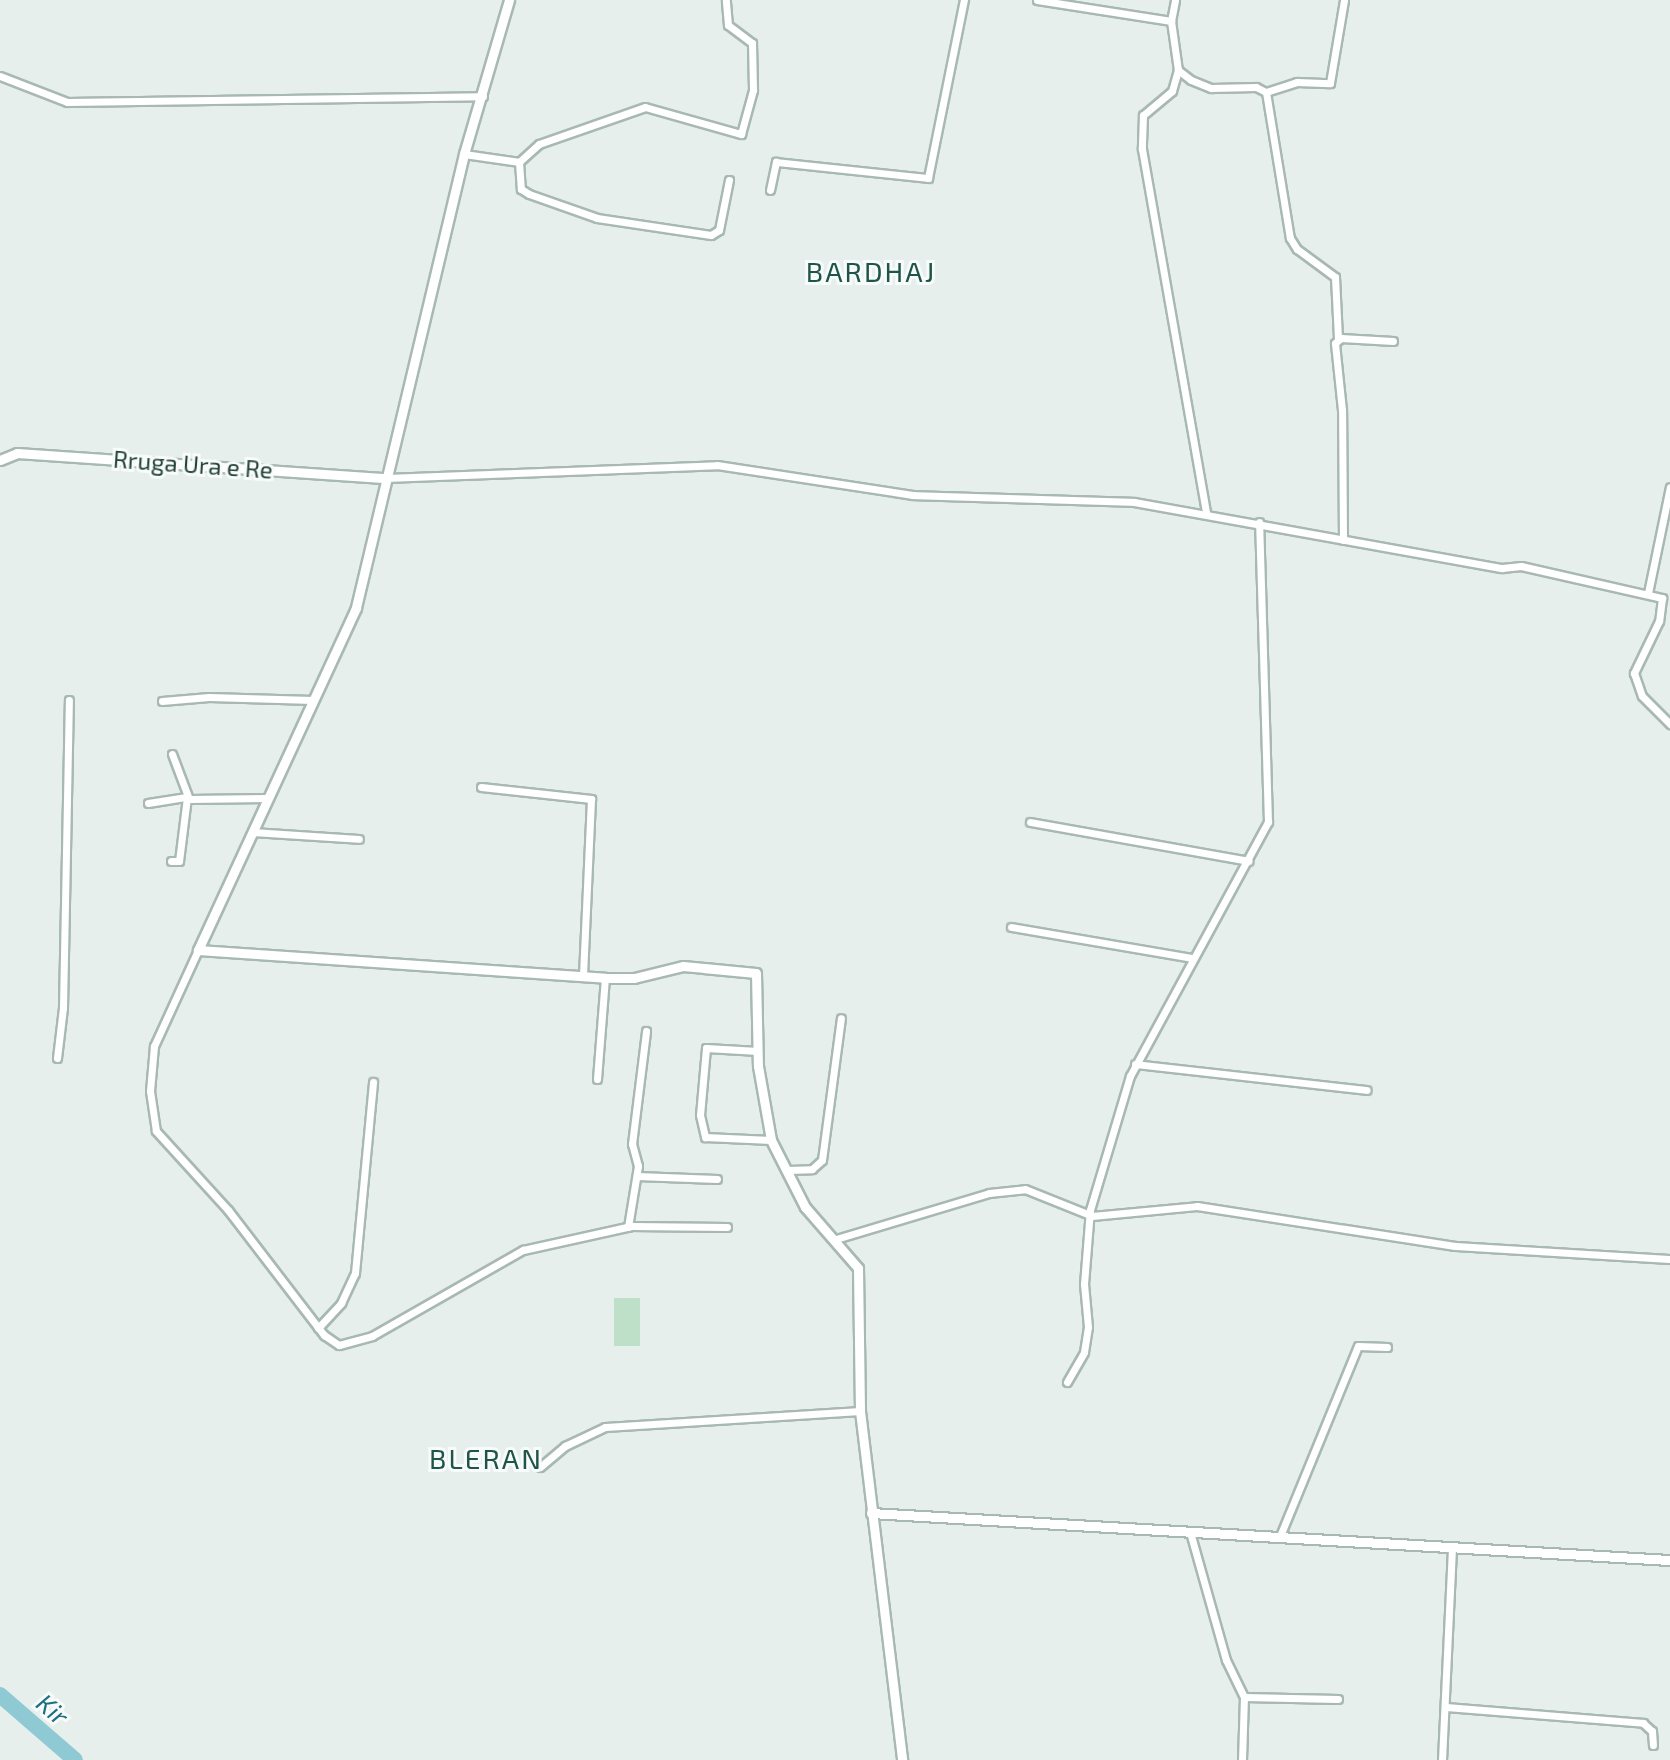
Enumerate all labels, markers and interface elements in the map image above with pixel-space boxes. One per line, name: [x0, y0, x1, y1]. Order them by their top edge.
district label: BARDHAJ: [806, 254, 936, 288]
street label: Rruga Ura e Re: [112, 444, 274, 484]
district label: BLERAN: [429, 1441, 543, 1475]
water label: Kir: [31, 1687, 75, 1731]

